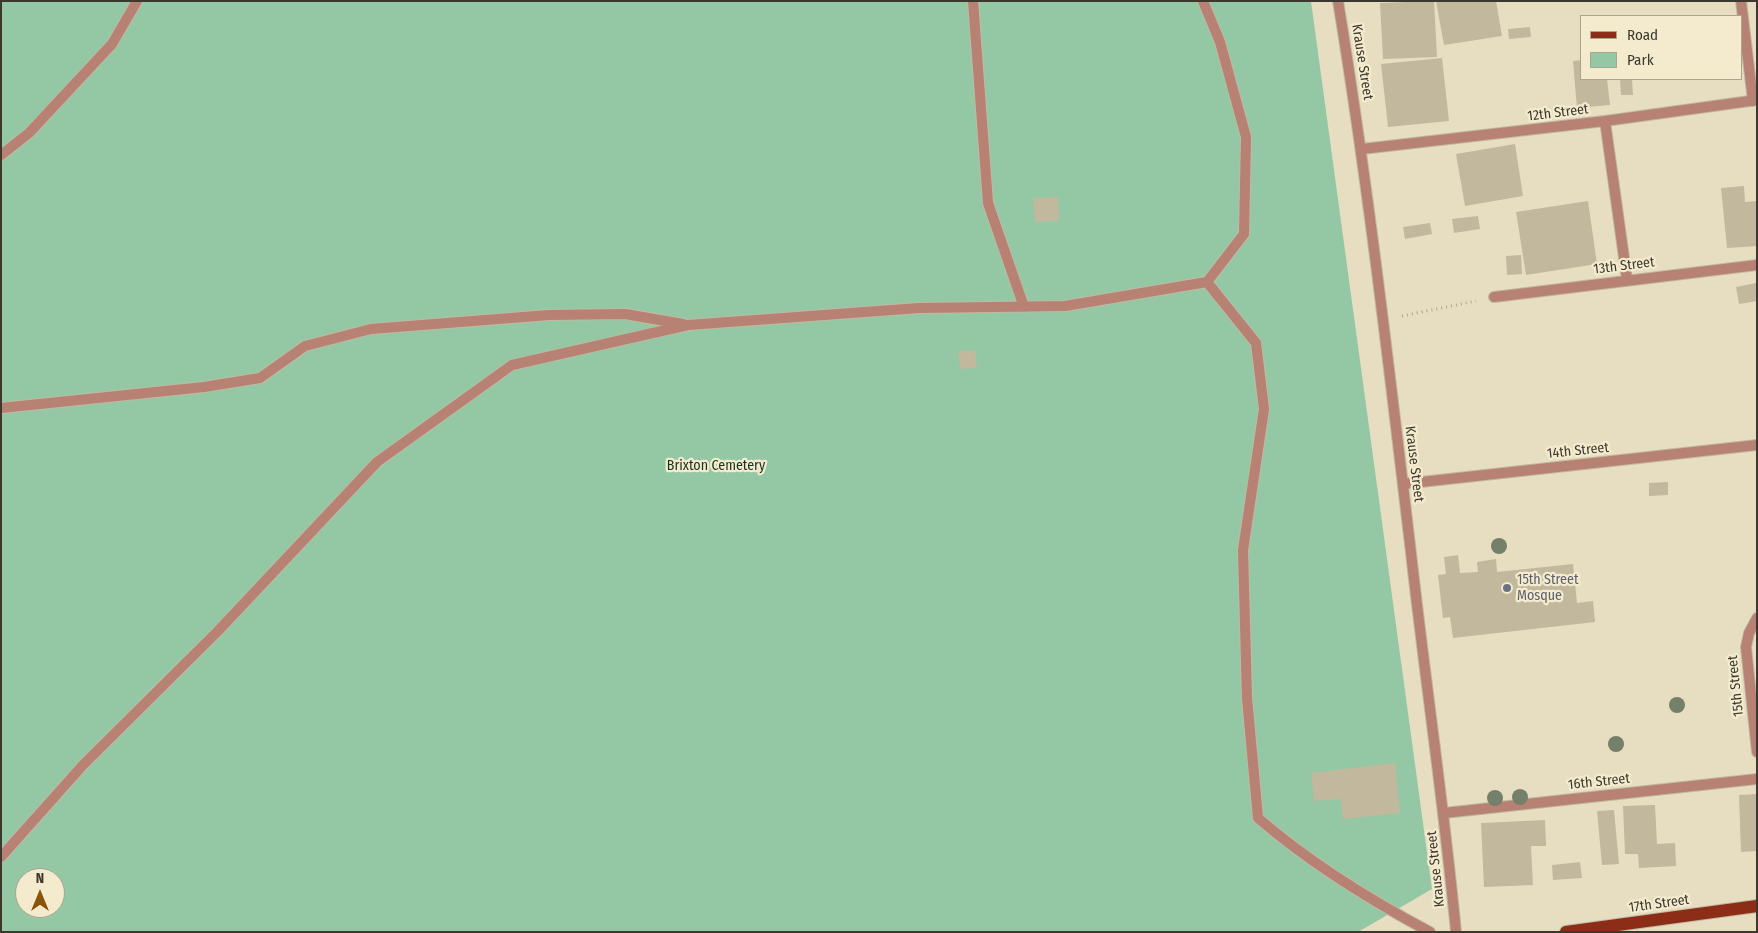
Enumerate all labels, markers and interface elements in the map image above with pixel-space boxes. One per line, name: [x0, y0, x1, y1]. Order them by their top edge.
legend: [1580, 15, 1743, 80]
street label: Krause Street: [1348, 23, 1376, 101]
text: Road: [1627, 26, 1658, 44]
text: Park: [1627, 51, 1654, 69]
street label: 12th Street: [1527, 101, 1589, 125]
street label: 13th Street: [1592, 254, 1656, 278]
street label: Krause Street: [1401, 425, 1427, 503]
street label: 14th Street: [1546, 439, 1610, 463]
park label: Brixton Cemetery: [667, 458, 765, 474]
place label: 15th Street Mosque: [1517, 572, 1578, 604]
marker: 15th Street Mosque: [1501, 582, 1513, 594]
street label: 15th Street: [1724, 655, 1748, 717]
street label: 16th Street: [1567, 770, 1631, 794]
street label: Krause Street: [1424, 830, 1448, 908]
north arrow: [15, 868, 65, 918]
text: N: [36, 870, 44, 887]
street label: 17th Street: [1628, 891, 1690, 917]

